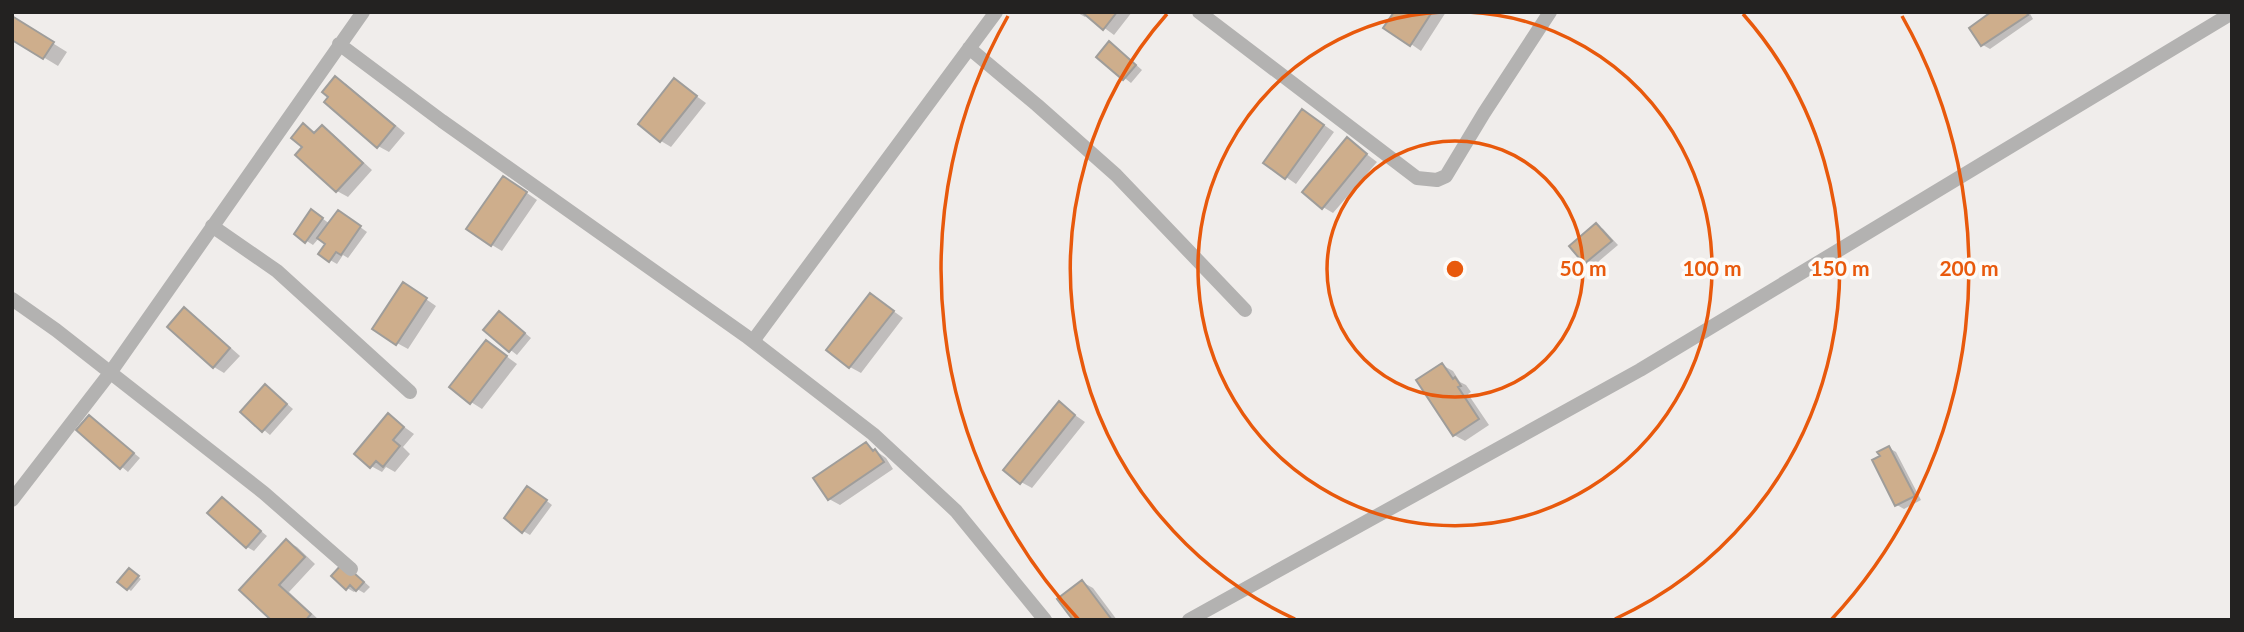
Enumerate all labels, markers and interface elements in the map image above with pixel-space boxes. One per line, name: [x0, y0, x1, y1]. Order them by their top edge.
text: 50 m: [1559, 255, 1607, 280]
text: 100 m: [1682, 255, 1742, 280]
text: 150 m: [1810, 255, 1870, 280]
text: 200 m: [1939, 255, 1999, 280]
centre of rings: [1443, 257, 1467, 281]

